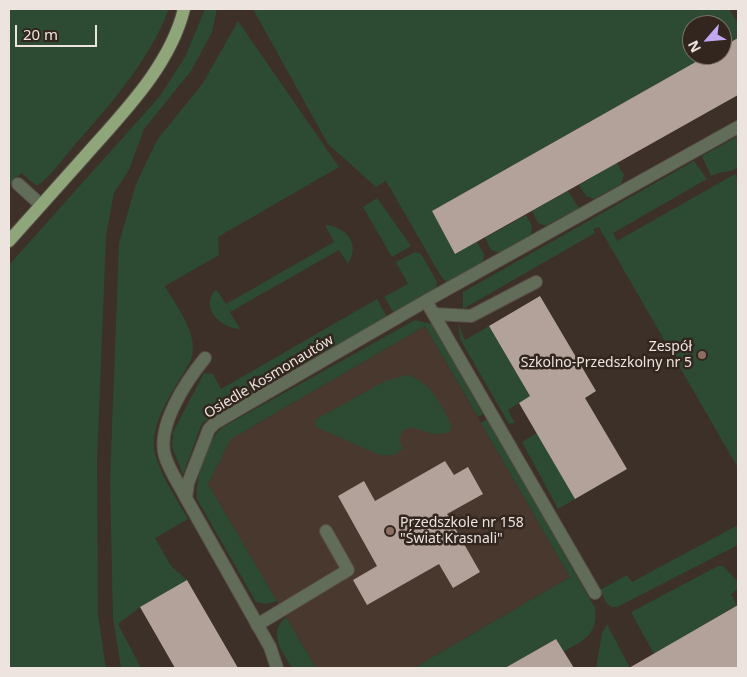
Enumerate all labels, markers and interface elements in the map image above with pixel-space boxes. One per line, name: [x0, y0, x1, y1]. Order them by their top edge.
scale bar: [18, 15, 100, 47]
north arrow: [682, 15, 732, 65]
text: 20 m: [23, 24, 58, 44]
text: N: [683, 37, 705, 56]
street label: Osiedle Kosmonautów: [201, 332, 337, 422]
place label: Zespół Szkolno-Przedszkolny nr 5: [521, 339, 692, 372]
marker: Zespół Szkolno-Przedszkolny nr 5: [696, 349, 708, 361]
place label: Przedszkole nr 158 "Świat Krasnali": [400, 515, 524, 548]
marker: Przedszkole nr 158 "Świat Krasnali": [384, 525, 396, 537]

